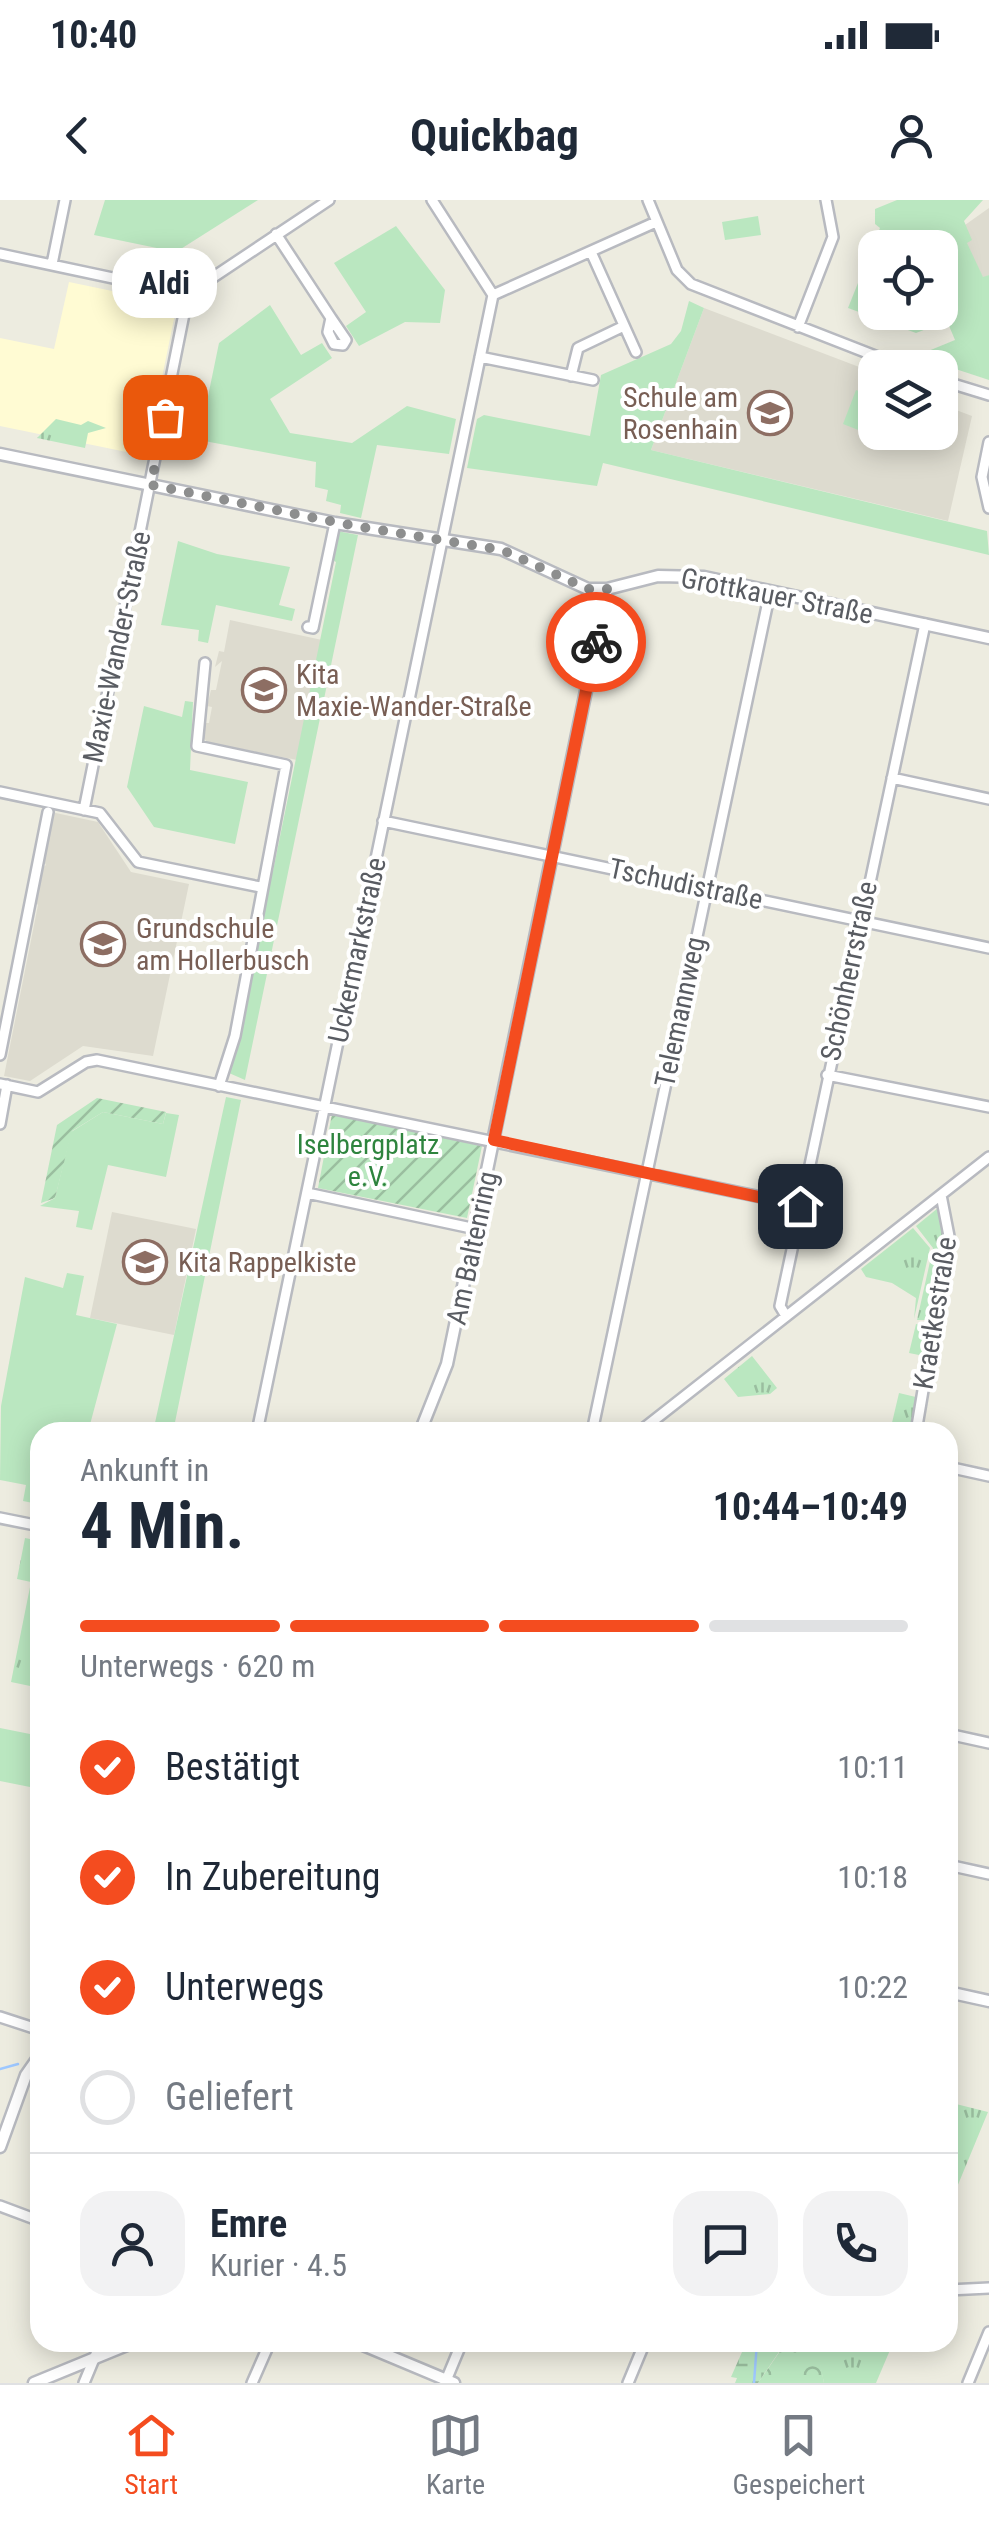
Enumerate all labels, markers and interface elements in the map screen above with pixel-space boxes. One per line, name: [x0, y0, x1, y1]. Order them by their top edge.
text: 10:40: [50, 13, 137, 57]
icon: back: [50, 108, 105, 163]
icon: person: [884, 108, 939, 163]
text: Quickbag: [410, 109, 579, 162]
map controls: [858, 230, 958, 450]
button: locate: [858, 230, 958, 330]
callout: Aldi: [112, 247, 218, 317]
text: Aldi: [139, 264, 190, 302]
button: layers: [858, 350, 958, 450]
pin: [123, 375, 208, 460]
place label: Schule am Rosenhain: [623, 381, 738, 446]
icon: bag: [138, 390, 193, 445]
school or university icon: Schule am Rosenhain: [747, 390, 793, 436]
street label: Maxie-Wander-Straße: [76, 528, 158, 766]
street label: Grottkauer Straße: [678, 561, 876, 631]
courier: [546, 592, 646, 692]
icon: bike: [569, 615, 624, 670]
place label: Kita Maxie-Wander-Straße: [296, 658, 532, 723]
school or university icon: Kita Maxie-Wander-Straße: [241, 667, 287, 713]
street label: Tschudistraße: [606, 852, 766, 916]
street label: Uckermarkstraße: [321, 854, 393, 1046]
street label: Schönherrstraße: [814, 878, 884, 1064]
place label: Grundschule am Hollerbusch: [136, 912, 309, 977]
school or university icon: Grundschule am Hollerbusch: [80, 921, 126, 967]
street label: Telemannweg: [648, 934, 712, 1090]
park label: Iselbergplatz e.V.: [297, 1128, 439, 1193]
pin: [758, 1164, 843, 1249]
street label: Am Baltenring: [440, 1168, 504, 1328]
icon: home: [773, 1179, 828, 1234]
street label: Kraetkestraße: [907, 1234, 963, 1392]
school or university icon: Kita Rappelkiste: [122, 1239, 168, 1285]
place label: Kita Rappelkiste: [178, 1246, 357, 1279]
text: Ankunft in: [80, 1451, 209, 1489]
text: 10:44–10:49: [713, 1485, 908, 1529]
text: 4 Min.: [80, 1488, 244, 1564]
text: Unterwegs · 620 m: [80, 1647, 315, 1685]
icon: check: [80, 1740, 135, 1795]
text: Bestätigt: [165, 1745, 300, 1789]
text: 10:11: [837, 1748, 908, 1786]
icon: check: [80, 1850, 135, 1905]
text: In Zubereitung: [165, 1855, 381, 1899]
text: 10:18: [837, 1858, 908, 1896]
icon: check: [80, 1960, 135, 2015]
text: Unterwegs: [165, 1965, 324, 2009]
text: 10:22: [837, 1968, 908, 2006]
text: Geliefert: [165, 2075, 294, 2119]
button: person: [80, 2191, 185, 2296]
button: chat: [673, 2191, 778, 2296]
button: phone: [803, 2191, 908, 2296]
text: Emre: [210, 2202, 287, 2246]
text: Kurier · 4.5: [210, 2246, 347, 2284]
tab: Start: [124, 2408, 179, 2501]
tab: Karte: [426, 2408, 485, 2501]
tab: Gespeichert: [732, 2408, 865, 2501]

